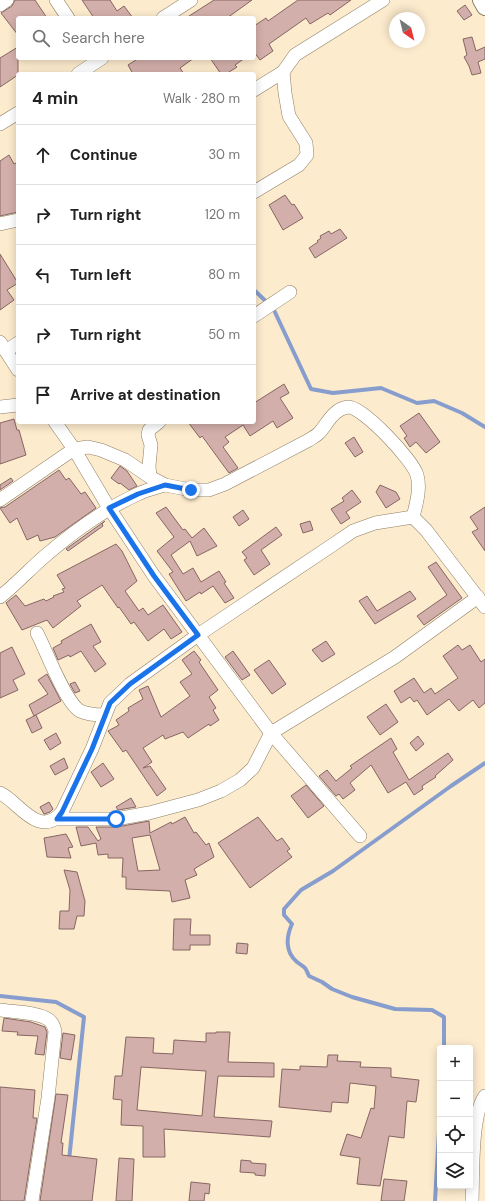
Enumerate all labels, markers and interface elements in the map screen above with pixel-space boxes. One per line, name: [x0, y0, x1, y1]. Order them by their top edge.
north arrow: [389, 12, 425, 48]
search box: [16, 16, 256, 60]
icon: search: [30, 27, 52, 49]
text: Search here: [62, 28, 145, 48]
text: 4 min: [32, 87, 78, 109]
text: Walk · 280 m: [163, 90, 240, 107]
icon: ahead: [32, 144, 54, 166]
text: Continue: [70, 145, 138, 165]
text: 30 m: [208, 146, 240, 163]
icon: right: [32, 204, 54, 226]
text: Turn right: [70, 205, 141, 225]
text: 120 m: [205, 206, 240, 223]
icon: left: [32, 264, 54, 286]
text: Turn left: [70, 265, 131, 285]
text: 80 m: [208, 266, 240, 283]
icon: right: [32, 324, 54, 346]
text: Turn right: [70, 325, 141, 345]
text: 50 m: [208, 326, 240, 343]
icon: arrive: [32, 384, 54, 406]
text: Arrive at destination: [70, 385, 221, 405]
route end: [182, 481, 200, 499]
route start: [107, 810, 125, 828]
map controls: [437, 1045, 473, 1189]
button: +: [437, 1045, 473, 1081]
button: −: [437, 1081, 473, 1117]
button: locate: [437, 1117, 473, 1153]
button: layers: [437, 1153, 473, 1189]

